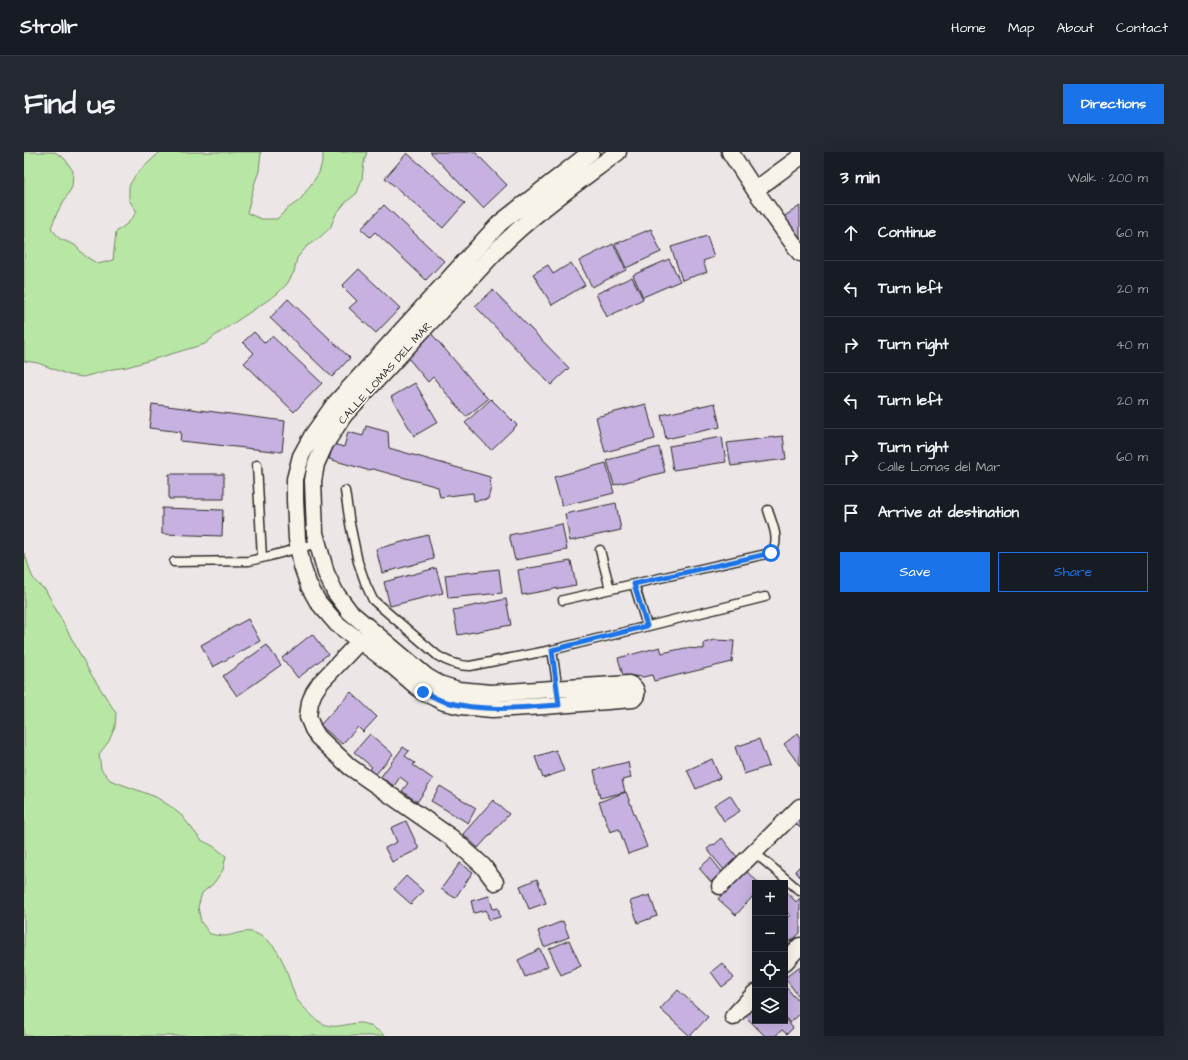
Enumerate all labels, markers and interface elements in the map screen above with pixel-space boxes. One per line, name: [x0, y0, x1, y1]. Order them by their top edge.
text: Strollr: [20, 14, 78, 41]
text: Home: [951, 18, 986, 38]
text: Map: [1008, 18, 1034, 38]
text: About: [1056, 18, 1094, 38]
text: Contact: [1116, 18, 1168, 38]
button: Directions: [1063, 84, 1164, 124]
text: Find us: [24, 85, 115, 124]
text: 3 min: [840, 166, 880, 190]
text: Walk · 200 m: [1068, 169, 1148, 187]
icon: ahead: [840, 222, 862, 244]
text: Continue: [878, 222, 936, 243]
text: 60 m: [1116, 224, 1148, 242]
icon: left: [840, 278, 862, 300]
text: Turn left: [878, 278, 942, 299]
text: 20 m: [1117, 280, 1148, 298]
street label: CALLE LOMAS DEL MAR: [335, 318, 435, 428]
icon: right: [840, 334, 862, 356]
text: Turn right: [878, 334, 949, 355]
text: 40 m: [1116, 336, 1148, 354]
icon: left: [840, 390, 862, 412]
text: Turn left: [878, 390, 942, 411]
text: 20 m: [1117, 392, 1148, 410]
text: Turn right: [878, 437, 949, 458]
icon: right: [840, 446, 862, 468]
text: 60 m: [1116, 448, 1148, 466]
text: Calle Lomas del Mar: [878, 458, 1000, 476]
icon: arrive: [840, 502, 862, 524]
text: Arrive at destination: [878, 502, 1019, 523]
route start: [762, 544, 780, 562]
button: Save: [840, 552, 990, 592]
button: Share: [998, 552, 1148, 592]
route end: [414, 683, 432, 701]
map controls: [752, 880, 788, 1024]
button: +: [752, 880, 788, 916]
button: −: [752, 916, 788, 952]
button: locate: [752, 952, 788, 988]
button: layers: [752, 988, 788, 1024]

